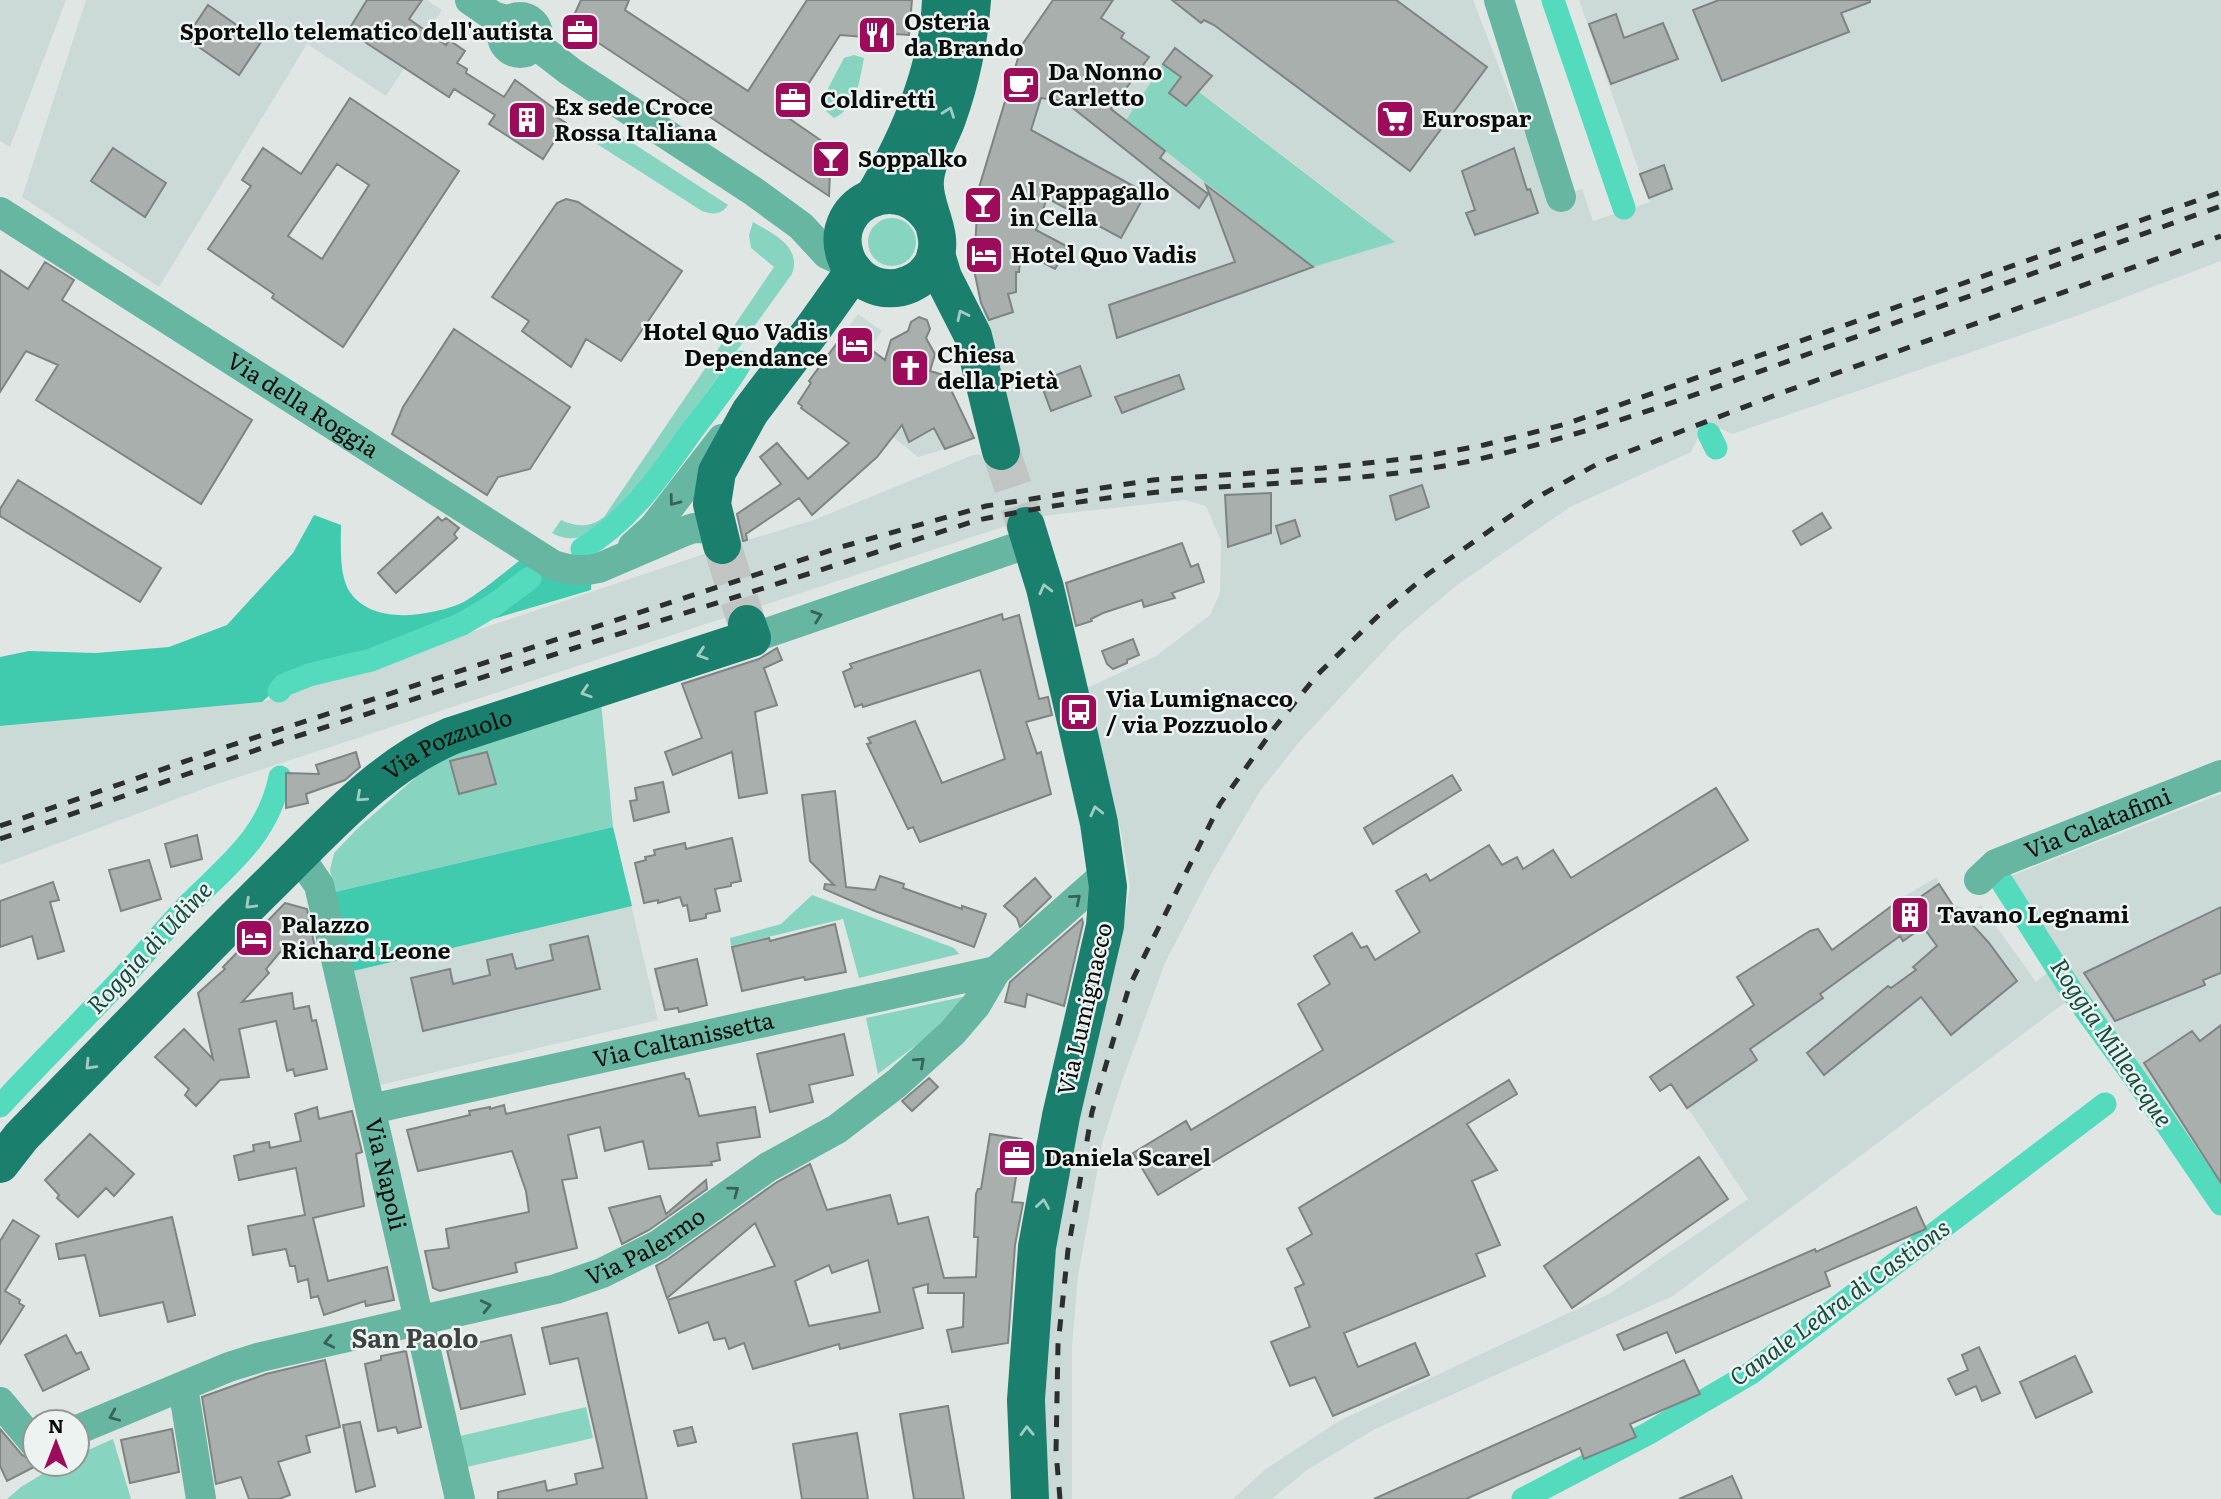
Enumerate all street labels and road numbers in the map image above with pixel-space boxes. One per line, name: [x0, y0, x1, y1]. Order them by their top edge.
street label: Via della Roggia: [221, 342, 387, 465]
street label: Via Pozzuolo: [374, 698, 516, 787]
street label: Via Calatafimi: [2019, 777, 2176, 866]
street label: Via Lumignacco: [1047, 919, 1119, 1098]
street label: Via Caltanissetta: [589, 1001, 777, 1075]
street label: Via Napoli: [358, 1114, 417, 1234]
street label: Via Palermo: [580, 1198, 711, 1292]

